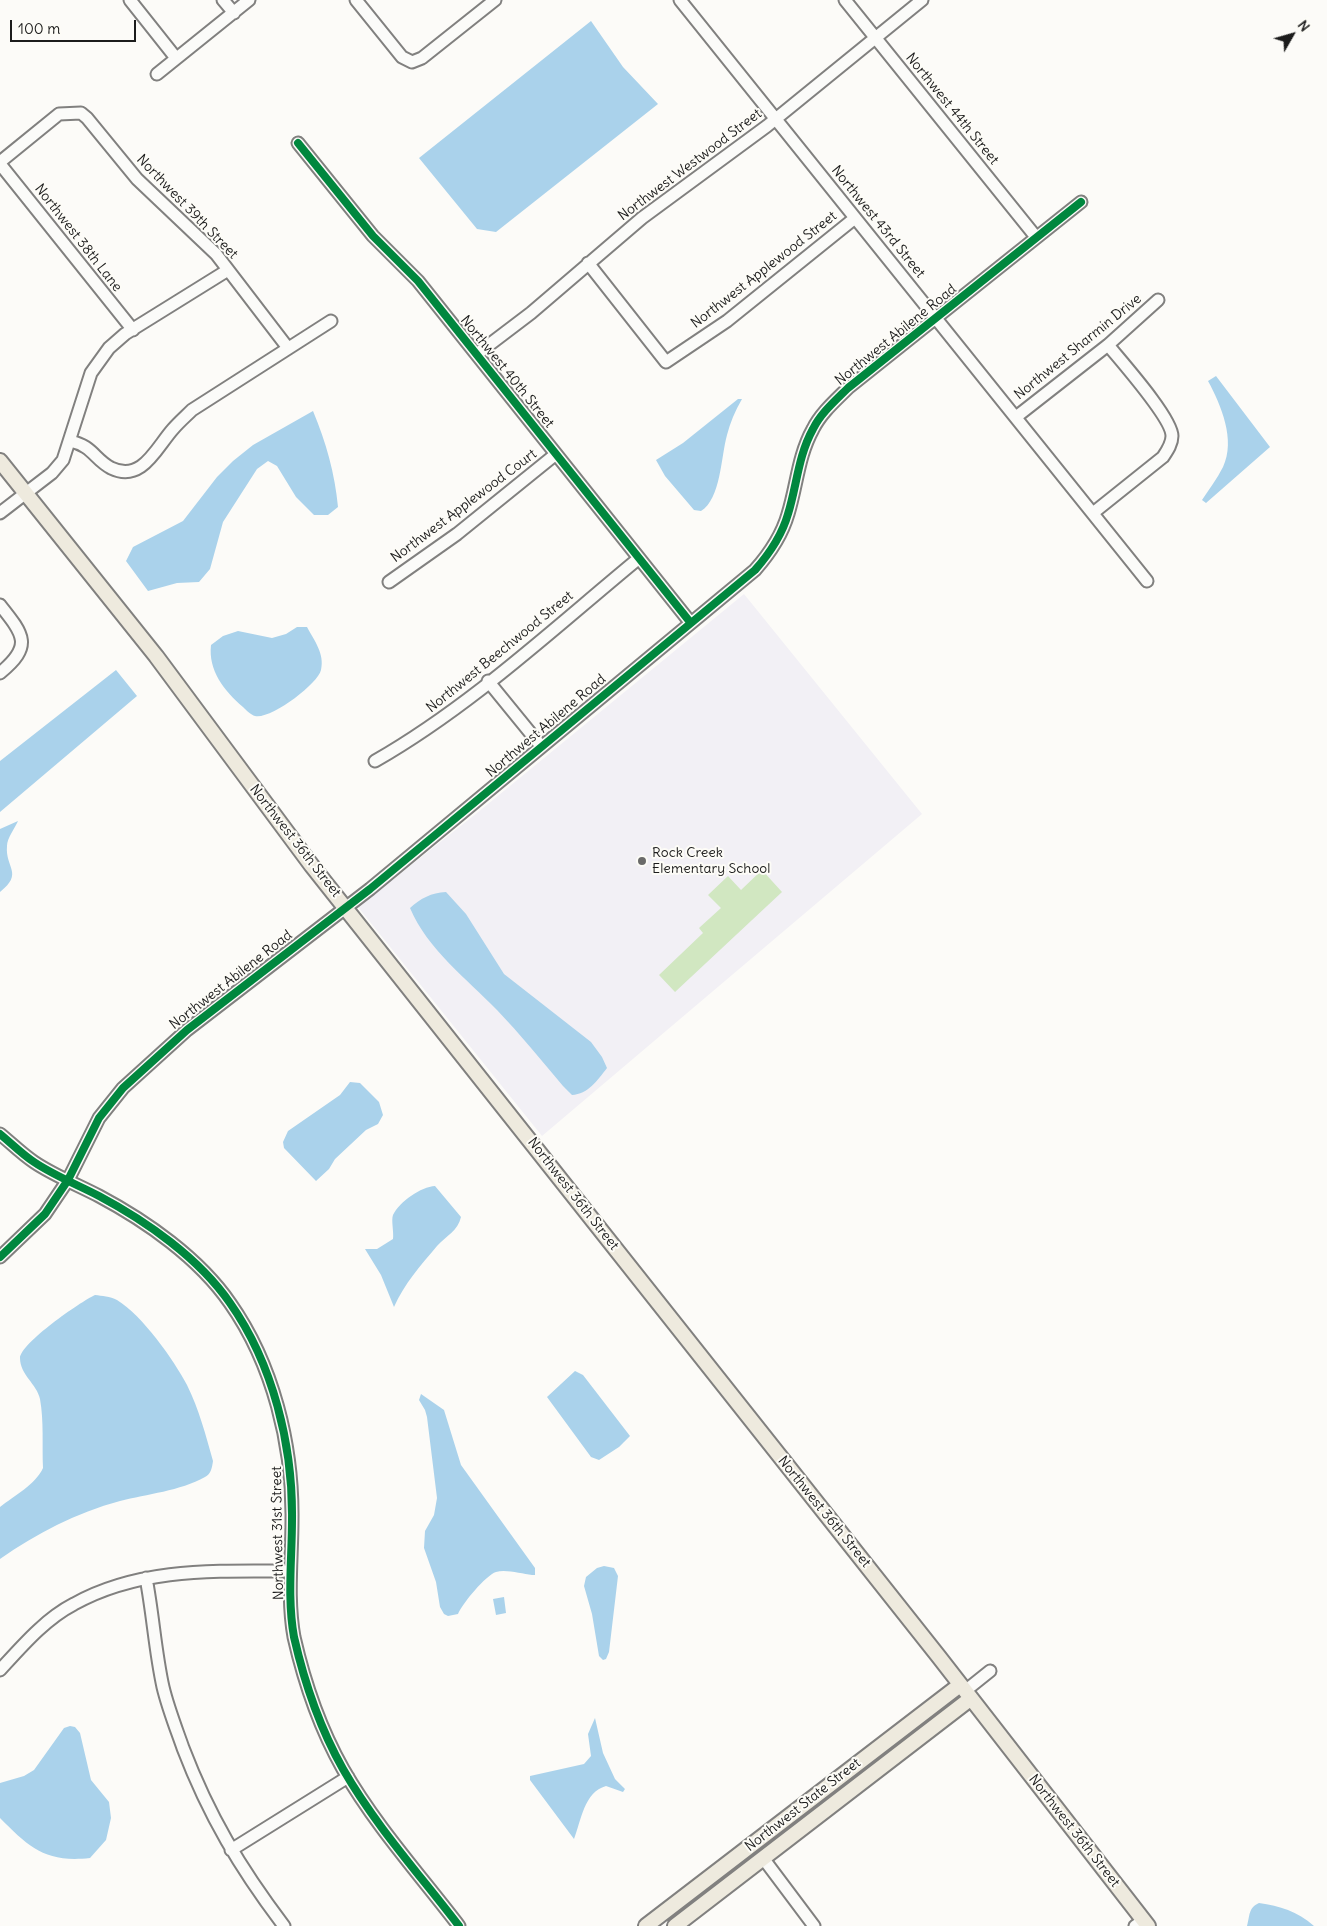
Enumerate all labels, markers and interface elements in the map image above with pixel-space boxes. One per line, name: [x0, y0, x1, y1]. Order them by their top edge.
scale bar: [12, 10, 139, 42]
north arrow: [1267, 10, 1317, 60]
text: N: [1294, 16, 1314, 35]
text: 100 m: [18, 19, 60, 38]
street label: Northwest 44th Street: [902, 50, 1002, 168]
street label: Northwest Westwood Street: [615, 106, 765, 224]
street label: Northwest 39th Street: [133, 151, 241, 263]
street label: Northwest 43rd Street: [828, 163, 928, 281]
street label: Northwest 38th Lane: [31, 181, 125, 295]
street label: Northwest Applewood Street: [688, 208, 840, 332]
street label: Northwest Abilene Road: [832, 281, 960, 389]
street label: Northwest Sharmin Drive: [1011, 291, 1145, 403]
street label: Northwest 40th Street: [457, 312, 557, 432]
street label: Northwest Applewood Court: [388, 446, 540, 566]
street label: Northwest Beechwood Street: [423, 588, 577, 716]
street label: Northwest Abilene Road: [483, 671, 609, 781]
street label: Northwest 36th Street: [246, 781, 344, 901]
place label: Rock Creek Elementary School: [652, 845, 770, 878]
marker: Rock Creek Elementary School: [636, 855, 648, 867]
street label: Northwest Abilene Road: [166, 927, 296, 1033]
street label: Northwest 36th Street: [524, 1134, 622, 1254]
street label: Northwest 36th Street: [774, 1453, 874, 1571]
street label: Northwest 31st Street: [268, 1466, 288, 1600]
street label: Northwest State Street: [742, 1755, 864, 1855]
street label: Northwest 36th Street: [1025, 1771, 1123, 1891]

